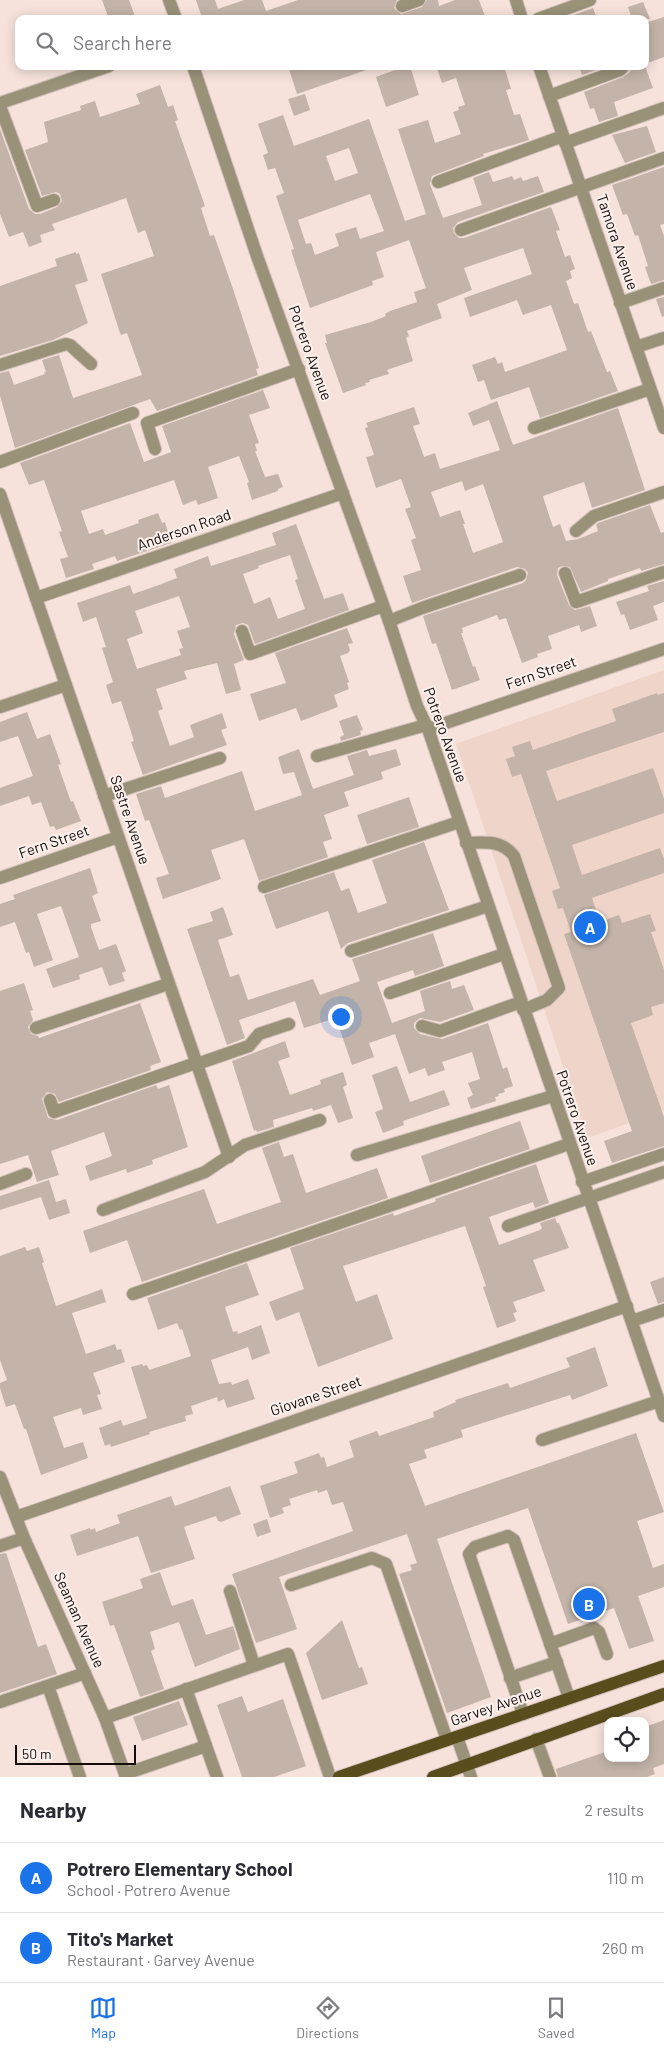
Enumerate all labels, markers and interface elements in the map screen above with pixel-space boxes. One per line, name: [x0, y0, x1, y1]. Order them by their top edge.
search box: [15, 15, 649, 70]
icon: search: [33, 29, 61, 57]
text: Search here: [73, 31, 172, 54]
street label: Tamora Avenue: [593, 191, 643, 292]
street label: Potrero Avenue: [285, 303, 336, 403]
street label: Anderson Road: [134, 505, 233, 554]
street label: Fern Street: [503, 652, 578, 693]
street label: Potrero Avenue: [420, 685, 471, 785]
street label: Sastre Avenue: [107, 773, 155, 867]
street label: Fern Street: [16, 821, 91, 862]
pin: A: [574, 908, 606, 946]
your location: [328, 1004, 354, 1030]
street label: Potrero Avenue: [553, 1068, 603, 1168]
street label: Giovane Street: [268, 1371, 364, 1419]
street label: Seaman Avenue: [51, 1569, 109, 1670]
pin: B: [573, 1585, 605, 1623]
street label: Garvey Avenue: [448, 1681, 543, 1729]
map controls: [604, 1717, 649, 1762]
button: locate: [604, 1717, 649, 1762]
scale bar: [15, 1742, 136, 1765]
text: 50 m: [22, 1745, 51, 1762]
text: Nearby: [20, 1797, 86, 1822]
text: 2 results: [585, 1800, 644, 1819]
text: Potrero Elementary School: [67, 1857, 293, 1880]
text: A: [31, 1868, 41, 1887]
text: 110 m: [607, 1868, 644, 1887]
text: School · Potrero Avenue: [67, 1880, 230, 1899]
text: Tito's Market: [67, 1927, 174, 1950]
text: B: [31, 1938, 41, 1957]
text: 260 m: [602, 1938, 644, 1957]
text: Restaurant · Garvey Avenue: [67, 1950, 255, 1969]
tab: Map: [89, 1994, 117, 2041]
tab: Directions: [296, 1994, 359, 2041]
tab: Saved: [538, 1994, 575, 2041]

